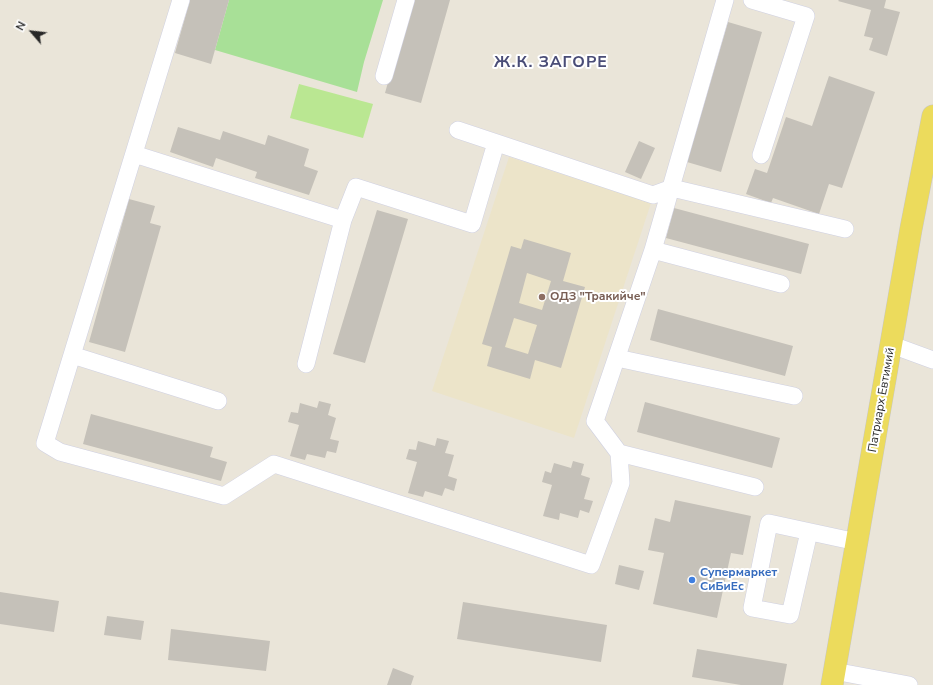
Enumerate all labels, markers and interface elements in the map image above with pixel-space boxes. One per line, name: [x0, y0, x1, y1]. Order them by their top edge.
north arrow: [12, 12, 52, 52]
text: N: [12, 19, 30, 33]
district label: Ж.К. ЗАГОРE: [494, 53, 608, 73]
place label: ОДЗ "Тракийче": [550, 290, 646, 304]
marker: ОДЗ "Тракийче": [537, 292, 547, 302]
street label: Патриарх Евтимий: [866, 347, 898, 453]
place label: Супермаркет СиБиЕс: [700, 566, 777, 594]
marker: Супермаркет СиБиЕс: [687, 575, 697, 585]

